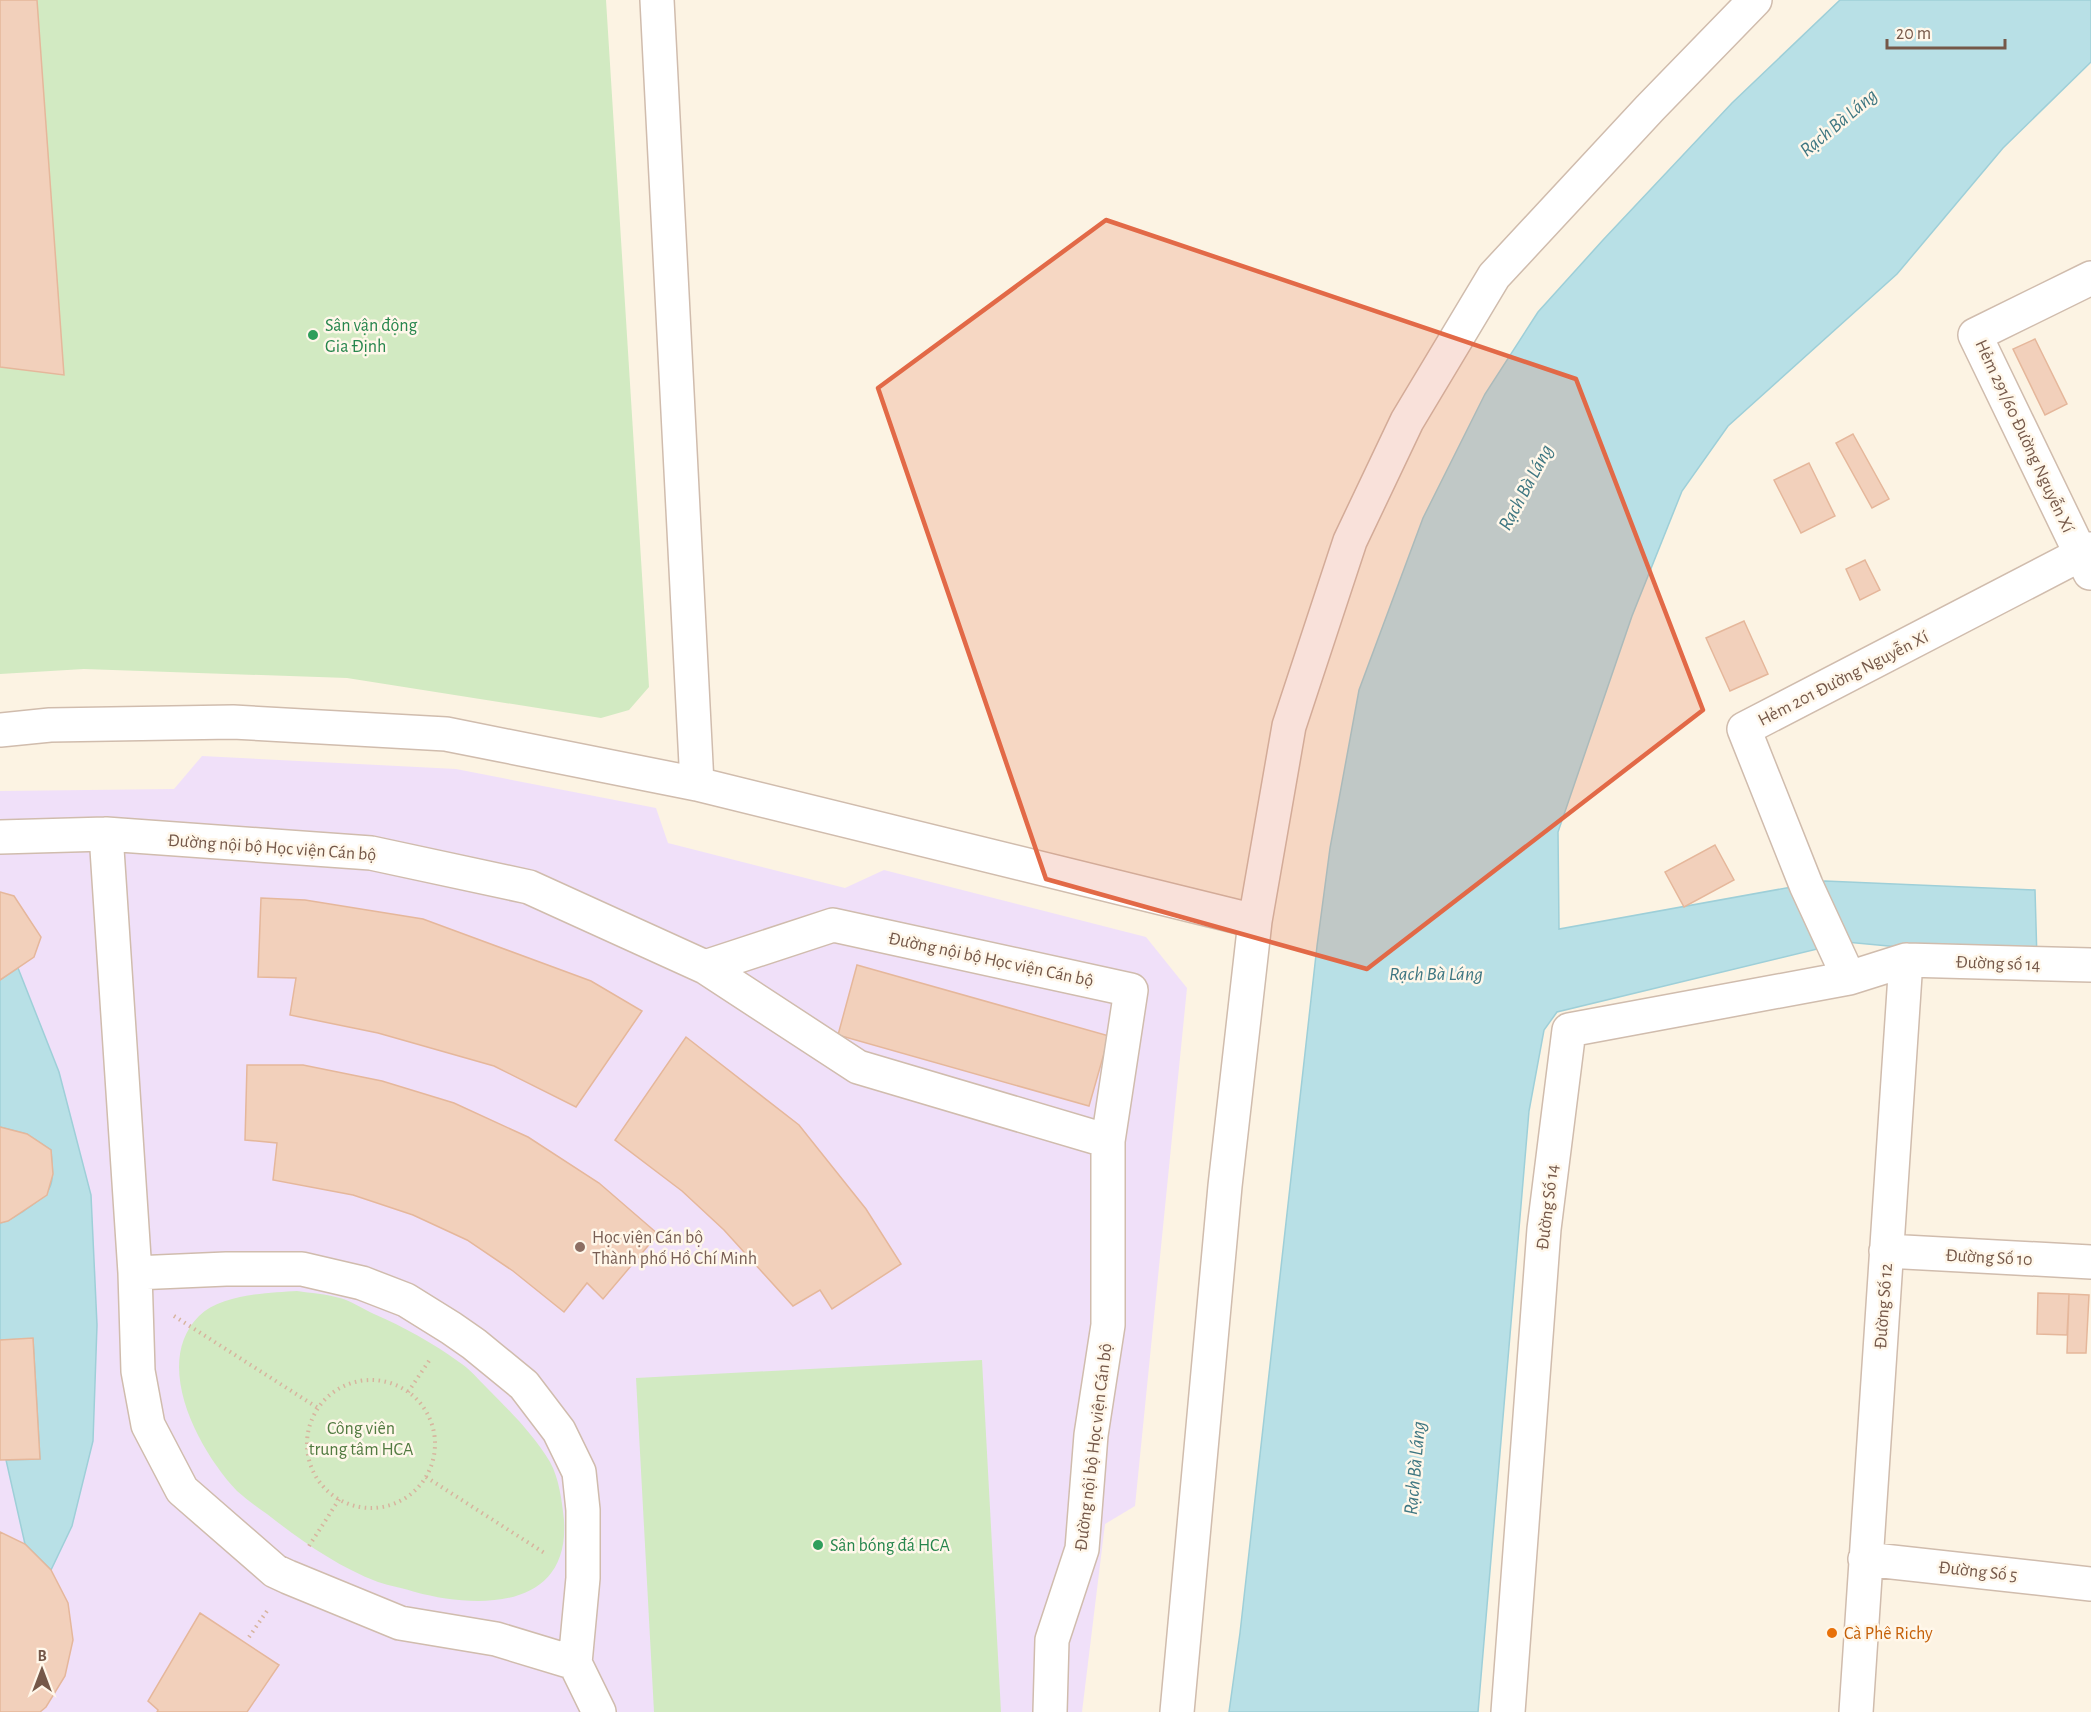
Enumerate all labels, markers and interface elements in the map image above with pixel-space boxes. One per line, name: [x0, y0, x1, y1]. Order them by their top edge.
scale bar: [1887, 12, 2006, 50]
text: 20 m: [1896, 25, 1931, 43]
water label: Rạch Bà Láng: [1796, 85, 1881, 161]
place label: Sân vận động Gia Định: [325, 317, 418, 356]
marker: Sân vận động Gia Định: [306, 328, 320, 342]
street label: Hẻm 291/60 Đường Nguyễn Xí: [1971, 336, 2079, 536]
water label: Rạch Bà Láng: [1495, 441, 1557, 534]
street label: Hẻm 201 Đường Nguyễn Xí: [1754, 626, 1932, 730]
street label: Đường nội bộ Học viện Cán bộ: [167, 832, 377, 864]
street label: Đường nội bộ Học viện Cán bộ: [887, 929, 1095, 991]
street label: Đường số 14: [1955, 953, 2041, 974]
water label: Rạch Bà Láng: [1389, 964, 1483, 984]
street label: Đường Số 14: [1533, 1163, 1562, 1251]
place label: Học viện Cán bộ Thành phố Hồ Chí Minh: [592, 1229, 757, 1268]
marker: Học viện Cán bộ Thành phố Hồ Chí Minh: [573, 1240, 587, 1254]
street label: Đường Số 10: [1945, 1246, 2033, 1269]
street label: Đường Số 12: [1871, 1263, 1896, 1350]
street label: Đường nội bộ Học viện Cán bộ: [1072, 1342, 1116, 1552]
park label: Công viên trung tâm HCA: [309, 1420, 414, 1459]
water label: Rạch Bà Láng: [1401, 1420, 1429, 1516]
place label: Sân bóng đá HCA: [830, 1537, 950, 1555]
marker: Sân bóng đá HCA: [811, 1538, 825, 1552]
street label: Đường Số 5: [1938, 1558, 2018, 1585]
place label: Cà Phê Richy: [1844, 1625, 1933, 1643]
marker: Cà Phê Richy: [1825, 1626, 1839, 1640]
north arrow: [12, 1640, 72, 1700]
text: B: [37, 1648, 47, 1664]

